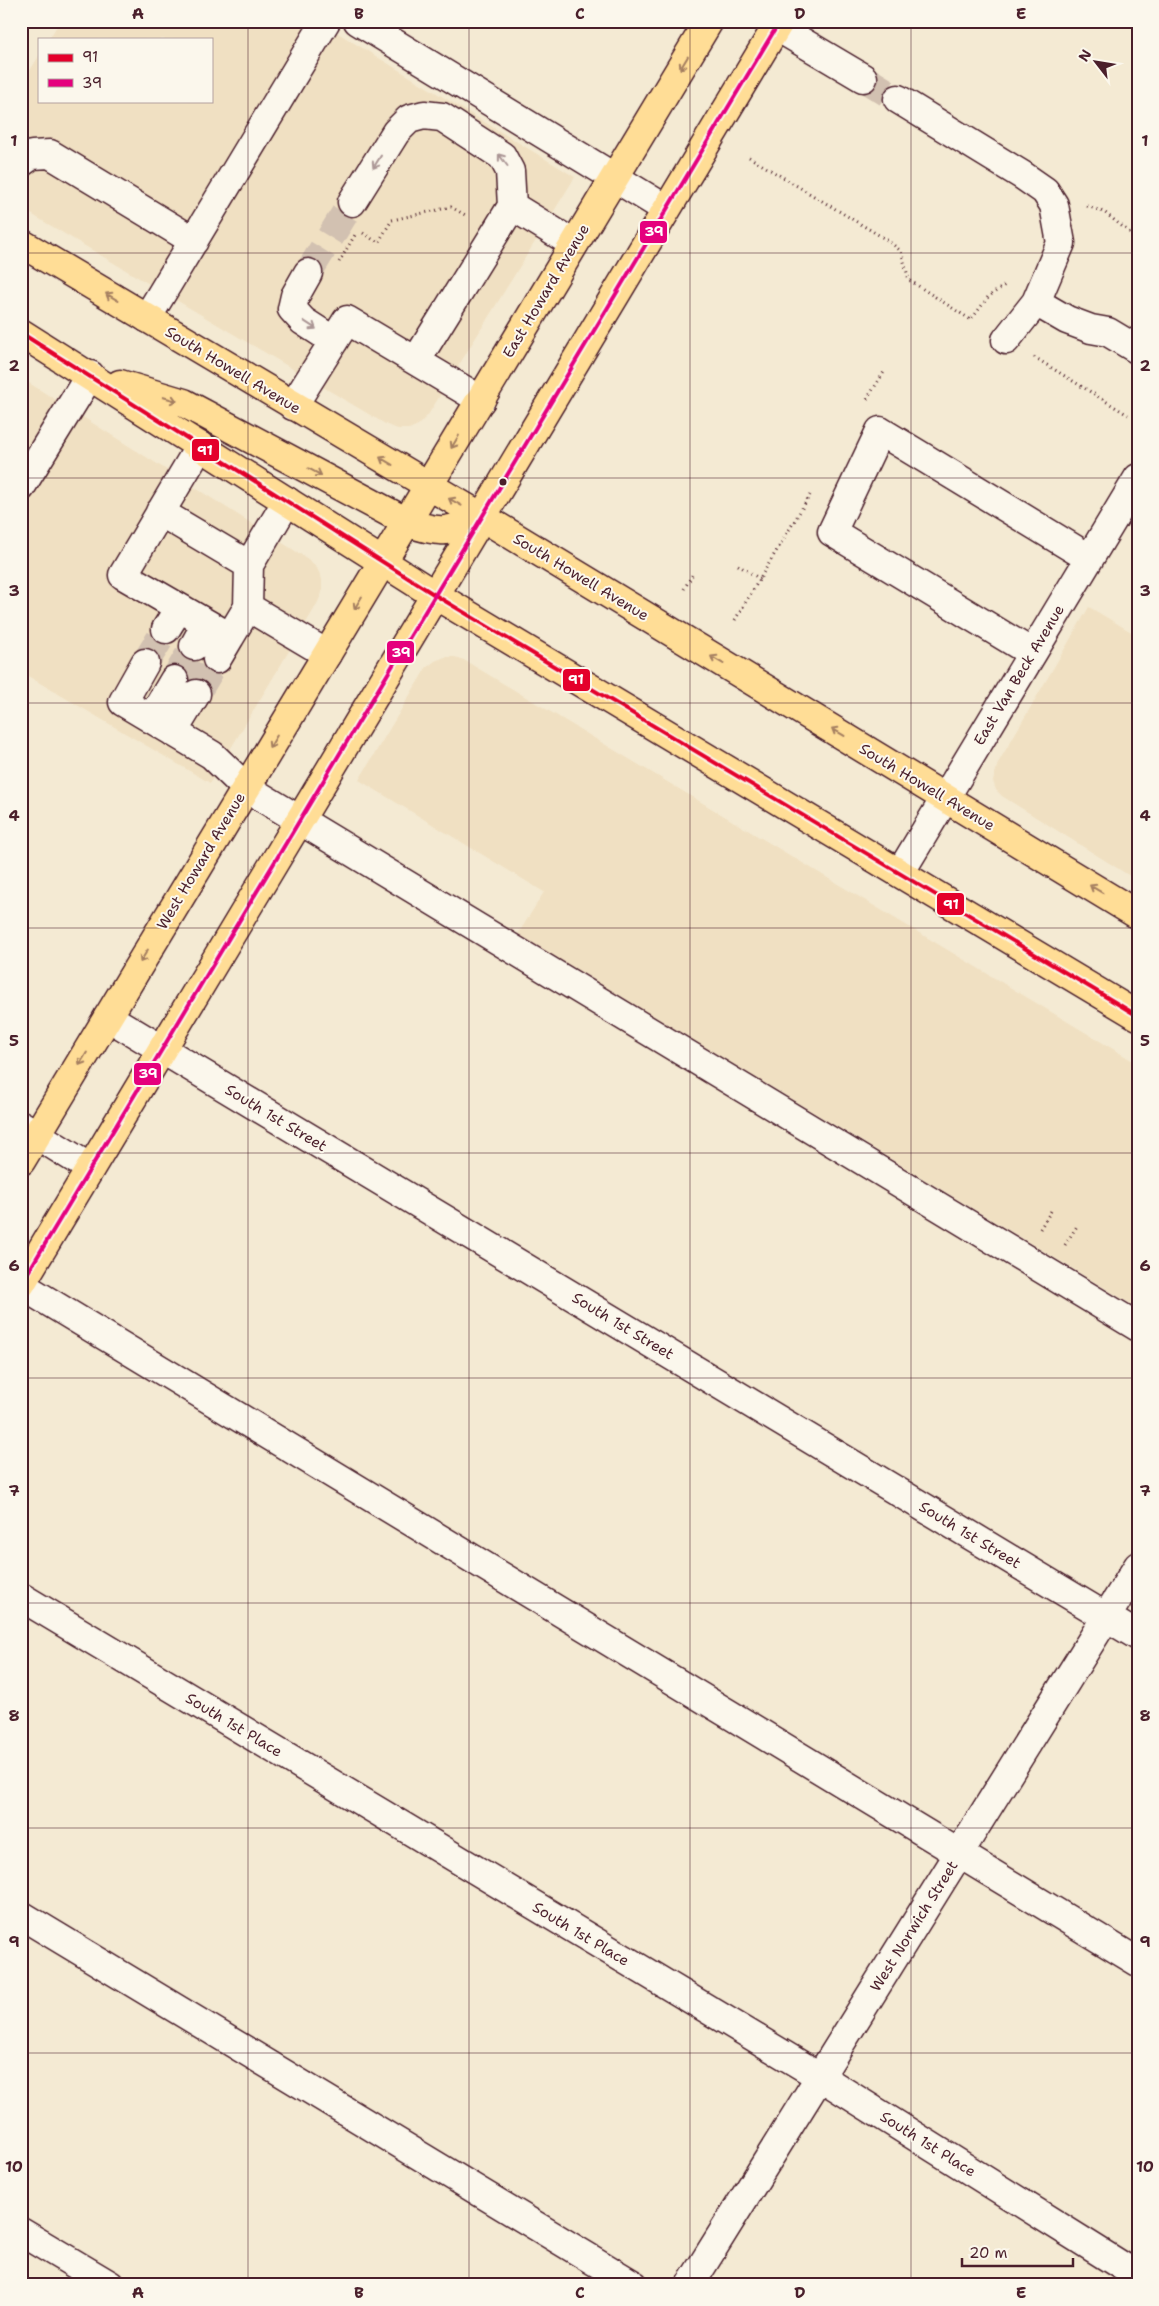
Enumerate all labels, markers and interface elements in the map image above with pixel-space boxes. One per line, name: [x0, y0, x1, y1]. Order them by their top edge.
text: A: [132, 3, 144, 24]
text: B: [354, 3, 364, 24]
text: C: [575, 3, 585, 24]
text: D: [794, 3, 806, 24]
text: E: [1016, 3, 1026, 24]
legend: [38, 38, 212, 102]
north arrow: [1072, 38, 1122, 88]
text: N: [1074, 46, 1095, 65]
text: 91: [82, 47, 98, 67]
one-way arrow: [678, 56, 688, 70]
text: 39: [82, 73, 102, 93]
text: 1: [10, 130, 18, 151]
text: 1: [1141, 130, 1149, 151]
one-way arrow: [497, 154, 508, 167]
one-way arrow: [372, 155, 382, 169]
street label: East Howard Avenue: [498, 220, 594, 362]
line badge: 39: [639, 220, 668, 244]
text: 39: [644, 222, 664, 240]
one-way arrow: [105, 292, 119, 302]
one-way arrow: [302, 320, 316, 330]
street label: South Howell Avenue: [162, 322, 304, 418]
text: 2: [8, 355, 20, 376]
text: 2: [1139, 355, 1151, 376]
one-way arrow: [162, 394, 178, 404]
one-way arrow: [450, 434, 460, 448]
line badge: 91: [191, 438, 220, 462]
text: 91: [197, 441, 213, 459]
one-way arrow: [380, 456, 394, 466]
one-way arrow: [307, 468, 322, 477]
unlabelled marker: [498, 477, 508, 487]
one-way arrow: [448, 496, 462, 506]
street label: South Howell Avenue: [510, 529, 652, 625]
text: 3: [8, 580, 20, 601]
text: 3: [1139, 580, 1151, 601]
one-way arrow: [352, 596, 362, 610]
street label: East Van Beck Avenue: [969, 601, 1069, 749]
line badge: 39: [386, 640, 415, 664]
text: 39: [391, 643, 411, 661]
one-way arrow: [711, 654, 725, 664]
line badge: 91: [562, 668, 591, 692]
text: 91: [568, 670, 584, 688]
one-way arrow: [831, 727, 845, 737]
one-way arrow: [267, 735, 277, 749]
street label: South Howell Avenue: [856, 739, 998, 835]
street label: West Howard Avenue: [152, 789, 250, 933]
text: 4: [8, 805, 20, 826]
text: 4: [1139, 805, 1151, 826]
one-way arrow: [1090, 884, 1104, 894]
line badge: 91: [936, 892, 965, 916]
text: 91: [943, 895, 959, 913]
one-way arrow: [139, 949, 149, 963]
text: 5: [9, 1030, 19, 1051]
text: 5: [1140, 1030, 1150, 1051]
one-way arrow: [77, 1051, 87, 1065]
line badge: 39: [133, 1062, 162, 1086]
text: 39: [138, 1064, 158, 1082]
street label: South 1st Street: [221, 1080, 331, 1156]
text: 6: [8, 1255, 20, 1276]
text: 6: [1139, 1255, 1151, 1276]
street label: South 1st Street: [568, 1288, 678, 1364]
text: 7: [8, 1480, 20, 1501]
text: 7: [1139, 1480, 1151, 1501]
street label: South 1st Street: [915, 1497, 1025, 1573]
street label: South 1st Place: [182, 1688, 286, 1762]
text: 8: [8, 1705, 20, 1726]
text: 8: [1139, 1705, 1151, 1726]
street label: West Norwich Street: [866, 1857, 962, 1995]
street label: South 1st Place: [529, 1897, 633, 1971]
text: 9: [8, 1931, 20, 1952]
text: 9: [1139, 1931, 1151, 1952]
street label: South 1st Place: [876, 2107, 980, 2181]
text: 10: [5, 2156, 23, 2177]
text: 10: [1136, 2156, 1154, 2177]
scale bar: [962, 2236, 1073, 2268]
text: 20 m: [969, 2243, 1008, 2263]
text: A: [132, 2282, 144, 2303]
text: B: [354, 2282, 364, 2303]
text: C: [575, 2282, 585, 2303]
text: D: [794, 2282, 806, 2303]
text: E: [1016, 2282, 1026, 2303]

